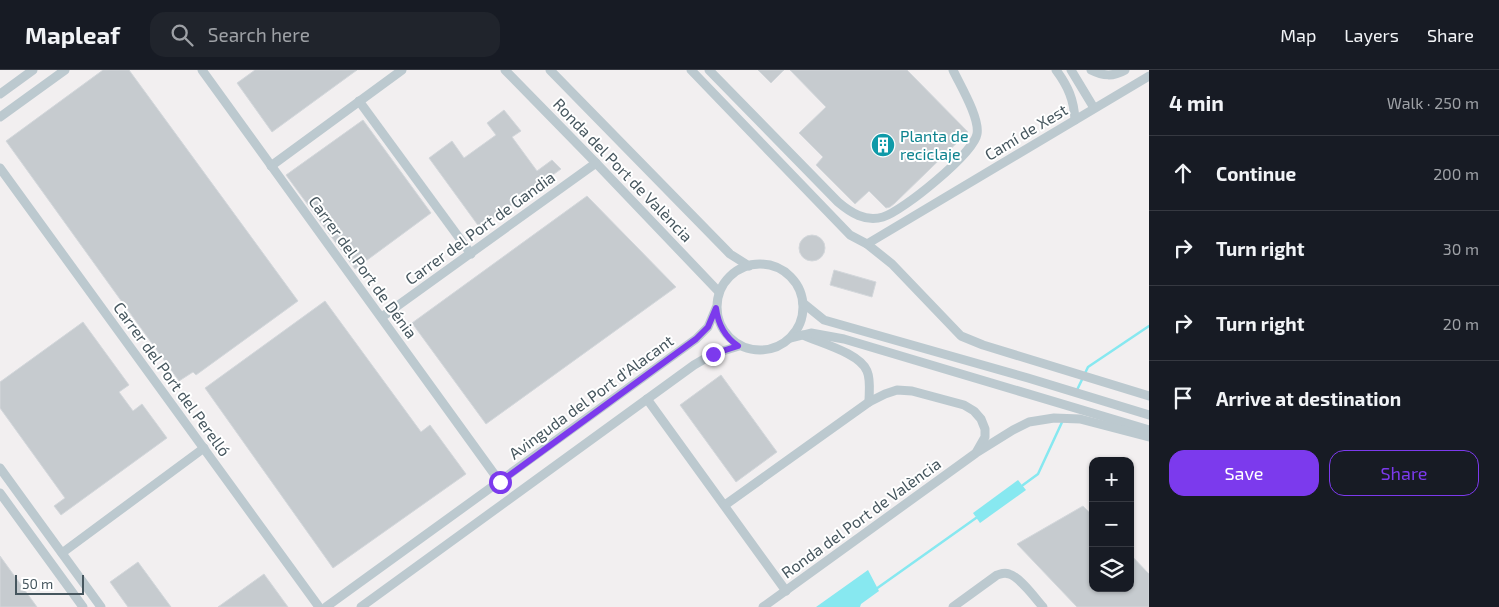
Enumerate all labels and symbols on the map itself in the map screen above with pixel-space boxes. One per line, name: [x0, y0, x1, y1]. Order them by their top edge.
street label: Ronda del Port de València: [550, 94, 697, 245]
street label: Camí de Xest: [981, 99, 1071, 164]
place label: Planta de reciclaje: [900, 126, 968, 164]
building icon: Planta de reciclaje: [870, 132, 896, 158]
street label: Carrer del Port de Gandia: [401, 167, 558, 288]
street label: Carrer del Port de Dénia: [305, 192, 422, 342]
street label: Carrer del Port del Perelló: [110, 298, 235, 460]
street label: Avinguda del Port d'Alacant: [505, 331, 677, 463]
route end: [702, 343, 725, 366]
street label: Ronda del Port de València: [777, 453, 944, 582]
route start: [489, 471, 512, 494]
scale bar: [15, 572, 84, 595]

